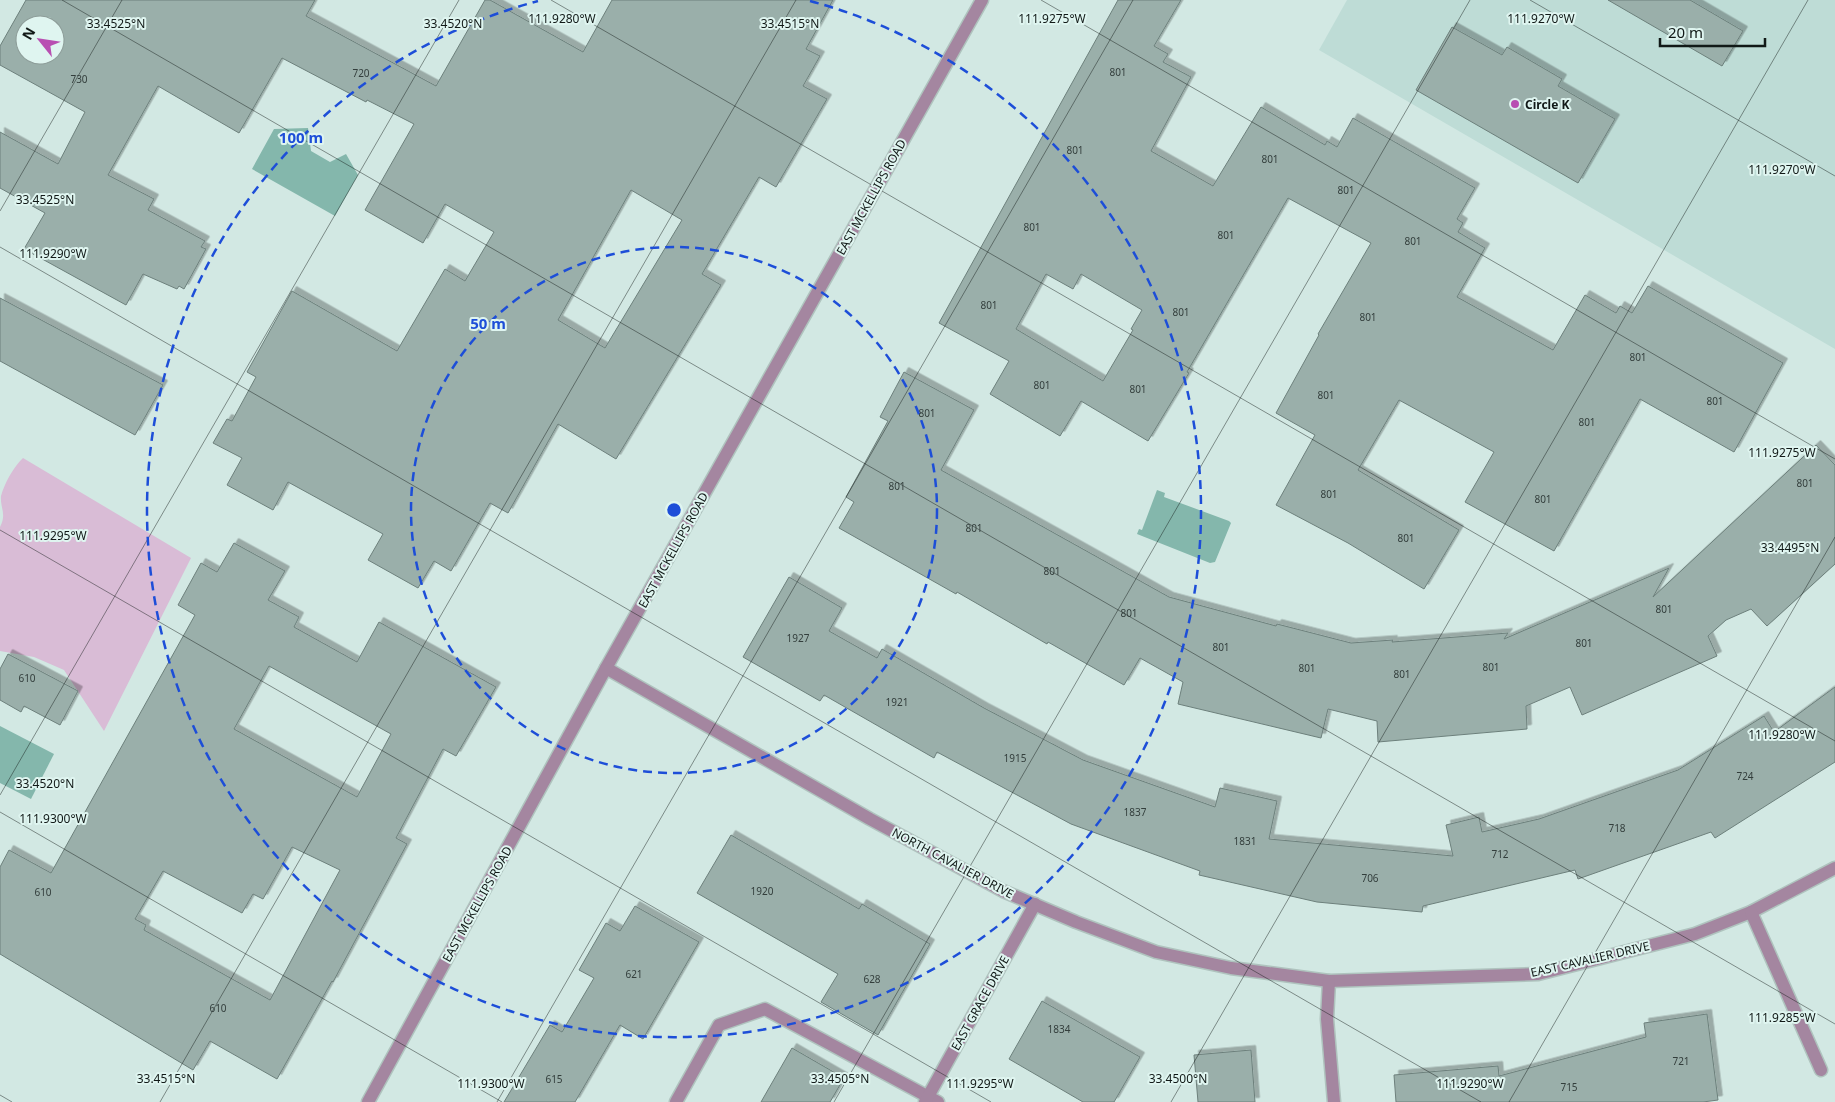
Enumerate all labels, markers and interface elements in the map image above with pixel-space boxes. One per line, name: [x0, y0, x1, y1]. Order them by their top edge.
text: 111.9280°W: [528, 10, 596, 27]
text: 111.9275°W: [1018, 10, 1086, 27]
text: 111.9270°W: [1507, 10, 1575, 27]
north arrow: [15, 15, 65, 65]
text: 33.4525°N: [87, 15, 145, 32]
text: 33.4520°N: [424, 15, 482, 32]
text: 33.4515°N: [761, 15, 819, 32]
scale bar: [1660, 15, 1765, 47]
text: 20 m: [1668, 22, 1703, 42]
text: N: [17, 24, 39, 43]
house number: 801: [1109, 65, 1127, 79]
house number: 720: [352, 66, 370, 80]
house number: 730: [70, 72, 88, 86]
place label: Circle K: [1525, 96, 1569, 113]
marker: Circle K: [1509, 98, 1521, 110]
text: 100 m: [279, 127, 323, 147]
street label: EAST MCKELLIPS ROAD: [832, 136, 910, 258]
house number: 801: [1066, 143, 1084, 157]
house number: 801: [1261, 152, 1279, 166]
text: 111.9270°W: [1748, 161, 1816, 178]
house number: 801: [1337, 183, 1355, 197]
text: 33.4525°N: [16, 191, 74, 208]
house number: 801: [1023, 220, 1041, 234]
house number: 801: [1217, 228, 1235, 242]
house number: 801: [1404, 234, 1422, 248]
text: 111.9290°W: [19, 245, 87, 262]
house number: 801: [980, 298, 998, 312]
house number: 801: [1172, 305, 1190, 319]
house number: 801: [1359, 310, 1377, 324]
text: 50 m: [470, 313, 506, 333]
house number: 801: [1629, 350, 1647, 364]
house number: 801: [1033, 378, 1051, 392]
house number: 801: [1129, 382, 1147, 396]
house number: 801: [1317, 388, 1335, 402]
house number: 801: [1706, 394, 1724, 408]
house number: 801: [918, 406, 936, 420]
house number: 801: [1578, 415, 1596, 429]
text: 111.9275°W: [1748, 444, 1816, 461]
house number: 801: [1796, 476, 1814, 490]
house number: 801: [888, 479, 906, 493]
house number: 801: [1320, 487, 1338, 501]
street label: EAST MCKELLIPS ROAD: [634, 489, 712, 611]
house number: 801: [1534, 492, 1552, 506]
centre of rings: [665, 501, 683, 519]
house number: 801: [965, 521, 983, 535]
text: 111.9295°W: [19, 527, 87, 544]
house number: 801: [1397, 531, 1415, 545]
text: 33.4495°N: [1761, 539, 1819, 556]
house number: 801: [1043, 564, 1061, 578]
house number: 801: [1655, 602, 1673, 616]
house number: 801: [1120, 606, 1138, 620]
house number: 1927: [787, 631, 810, 645]
house number: 801: [1575, 636, 1593, 650]
house number: 801: [1212, 640, 1230, 654]
house number: 801: [1482, 660, 1500, 674]
house number: 801: [1298, 661, 1316, 675]
house number: 801: [1393, 667, 1411, 681]
house number: 610: [18, 671, 36, 685]
house number: 1921: [886, 695, 908, 709]
text: 111.9280°W: [1748, 726, 1816, 743]
house number: 1915: [1004, 751, 1027, 765]
house number: 724: [1736, 769, 1754, 783]
text: 33.4520°N: [16, 775, 74, 792]
house number: 1837: [1124, 805, 1147, 819]
text: 111.9300°W: [19, 810, 87, 827]
house number: 718: [1608, 821, 1626, 835]
street label: NORTH CAVALIER DRIVE: [889, 824, 1017, 902]
house number: 1831: [1234, 834, 1256, 848]
street label: EAST MCKELLIPS ROAD: [438, 843, 516, 965]
house number: 712: [1491, 847, 1509, 861]
house number: 706: [1361, 871, 1379, 885]
house number: 1920: [751, 884, 774, 898]
house number: 610: [34, 885, 52, 899]
street label: EAST CAVALIER DRIVE: [1529, 937, 1651, 981]
street label: EAST GRACE DRIVE: [947, 953, 1013, 1053]
house number: 621: [625, 967, 643, 981]
house number: 628: [863, 972, 881, 986]
house number: 610: [209, 1001, 227, 1015]
text: 111.9285°W: [1748, 1009, 1816, 1026]
house number: 1834: [1048, 1022, 1071, 1036]
house number: 721: [1672, 1054, 1690, 1068]
text: 33.4515°N: [137, 1070, 195, 1087]
text: 33.4505°N: [811, 1070, 869, 1087]
text: 33.4500°N: [1149, 1070, 1207, 1087]
house number: 615: [545, 1072, 563, 1086]
text: 111.9300°W: [457, 1075, 525, 1092]
text: 111.9295°W: [946, 1075, 1014, 1092]
text: 111.9290°W: [1436, 1075, 1504, 1092]
house number: 715: [1560, 1080, 1578, 1094]

